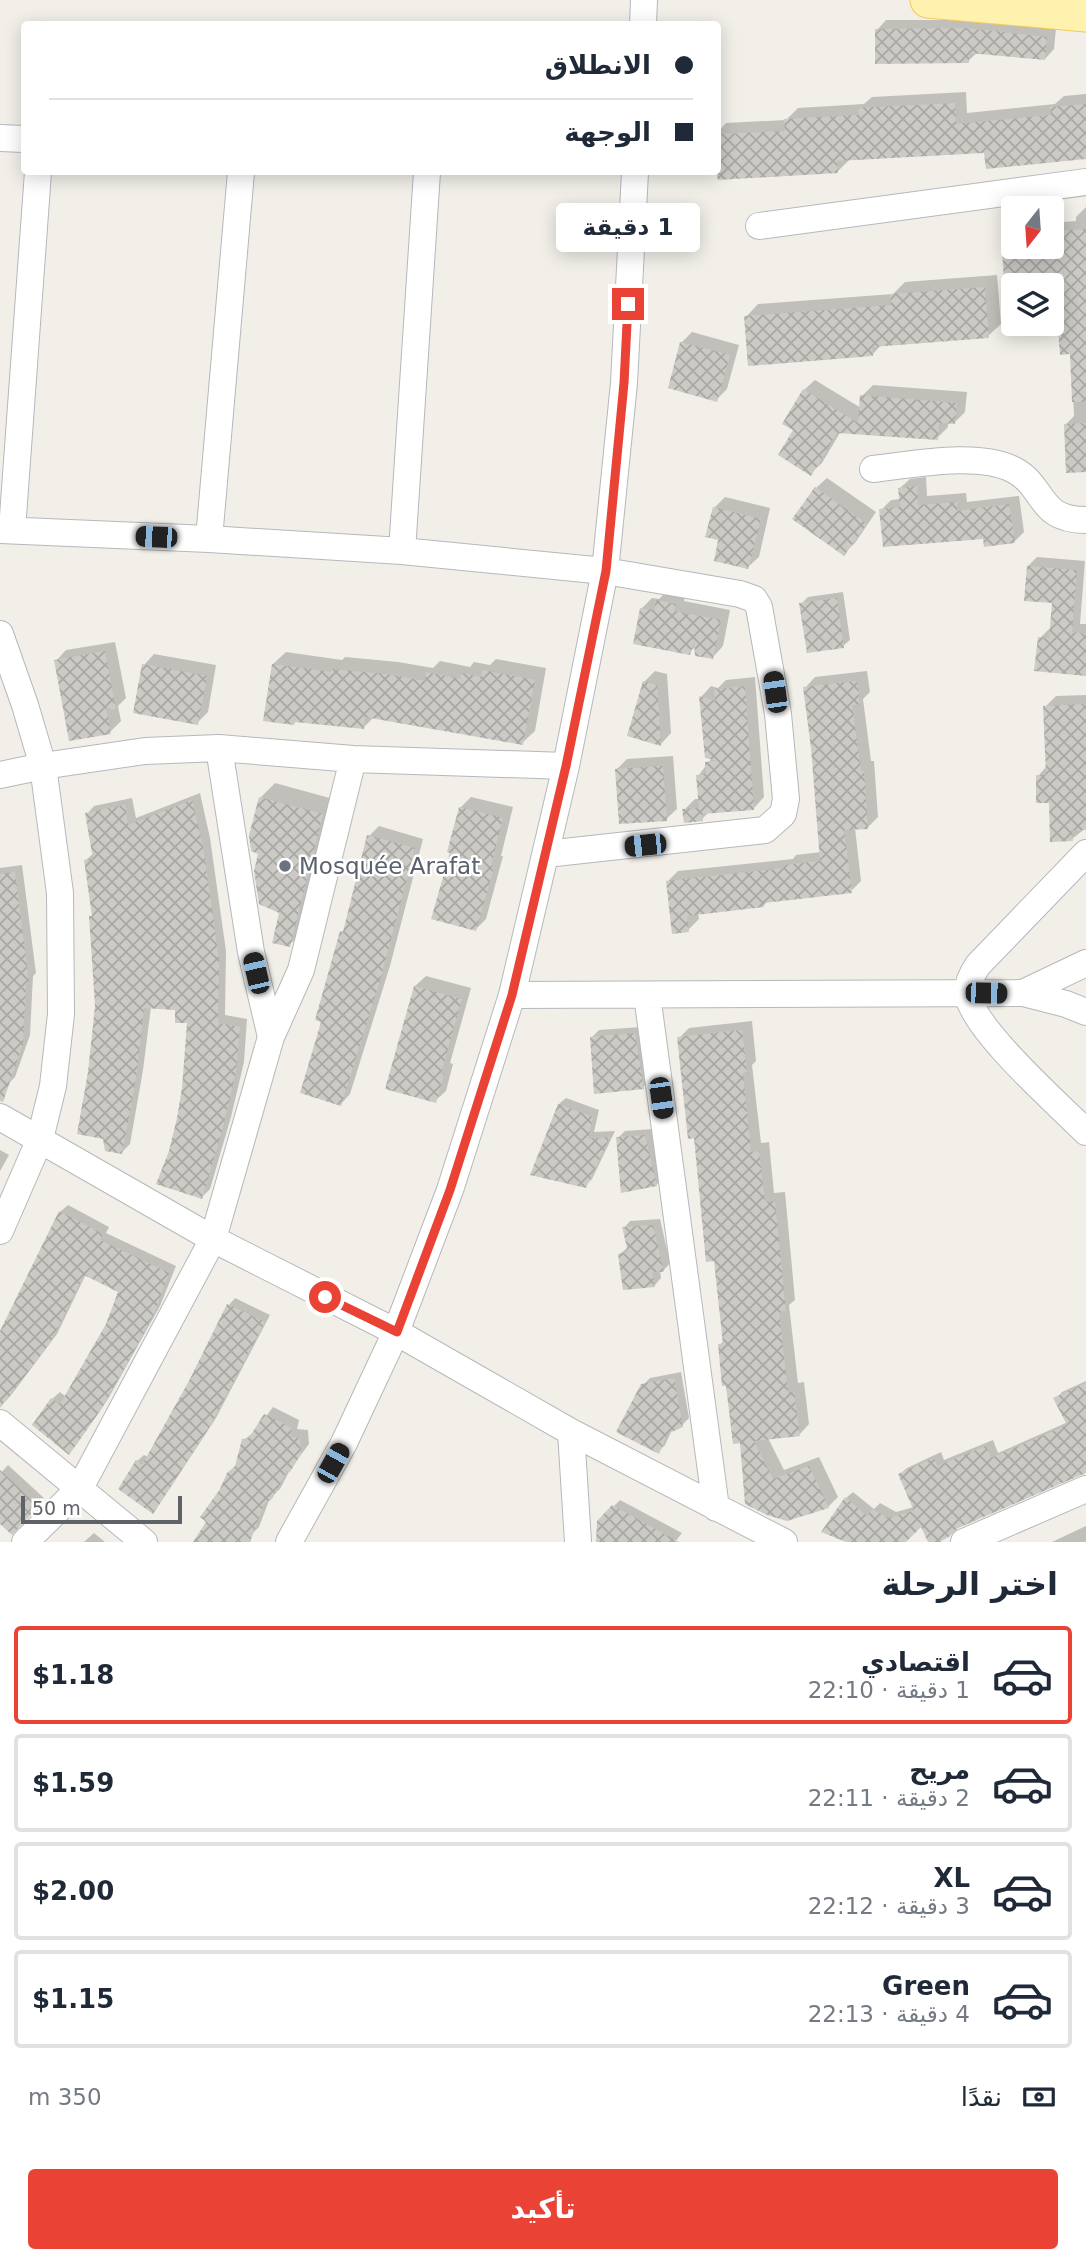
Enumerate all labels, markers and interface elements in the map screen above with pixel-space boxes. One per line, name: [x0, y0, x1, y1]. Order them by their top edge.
text: الانطلاق: [545, 50, 651, 80]
text: الوجهة: [564, 117, 651, 147]
north arrow: [1001, 196, 1064, 259]
map controls: [1001, 196, 1064, 336]
callout: 1 دقيقة: [556, 202, 700, 252]
text: 1 دقيقة: [583, 214, 673, 240]
button: layers: [1001, 273, 1064, 336]
route end: [612, 288, 644, 320]
car: [135, 526, 178, 548]
car: [762, 670, 789, 714]
car: [624, 832, 667, 858]
place label: Mosquée Arafat: [299, 853, 480, 879]
marker: Mosquée Arafat: [277, 858, 293, 874]
car: [242, 950, 271, 996]
car: [965, 982, 1008, 1004]
car: [648, 1076, 675, 1120]
route start: [309, 1281, 341, 1313]
car: [314, 1440, 353, 1486]
scale bar: [21, 1493, 182, 1525]
text: 50 m: [32, 1497, 81, 1519]
text: اختر الرحلة: [881, 1565, 1058, 1603]
icon: car: [991, 1644, 1054, 1707]
text: اقتصادي: [861, 1647, 970, 1677]
text: $1.18: [32, 1660, 114, 1690]
text: 1 دقيقة · 22:10: [808, 1677, 970, 1703]
icon: car: [991, 1752, 1054, 1815]
text: مريح: [909, 1755, 970, 1785]
text: $1.59: [32, 1768, 114, 1798]
text: 2 دقيقة · 22:11: [808, 1785, 970, 1811]
icon: car: [991, 1860, 1054, 1923]
text: XL: [933, 1863, 970, 1893]
text: $2.00: [32, 1876, 114, 1906]
text: 3 دقيقة · 22:12: [808, 1893, 970, 1919]
icon: car: [991, 1968, 1054, 2031]
text: Green: [882, 1971, 970, 2001]
text: $1.15: [32, 1984, 114, 2014]
text: 4 دقيقة · 22:13: [808, 2001, 970, 2027]
icon: cash: [1020, 2078, 1058, 2116]
text: نقدًا: [961, 2082, 1002, 2112]
text: 350 m: [28, 2084, 102, 2110]
button: تأكيد: [28, 2169, 1058, 2249]

